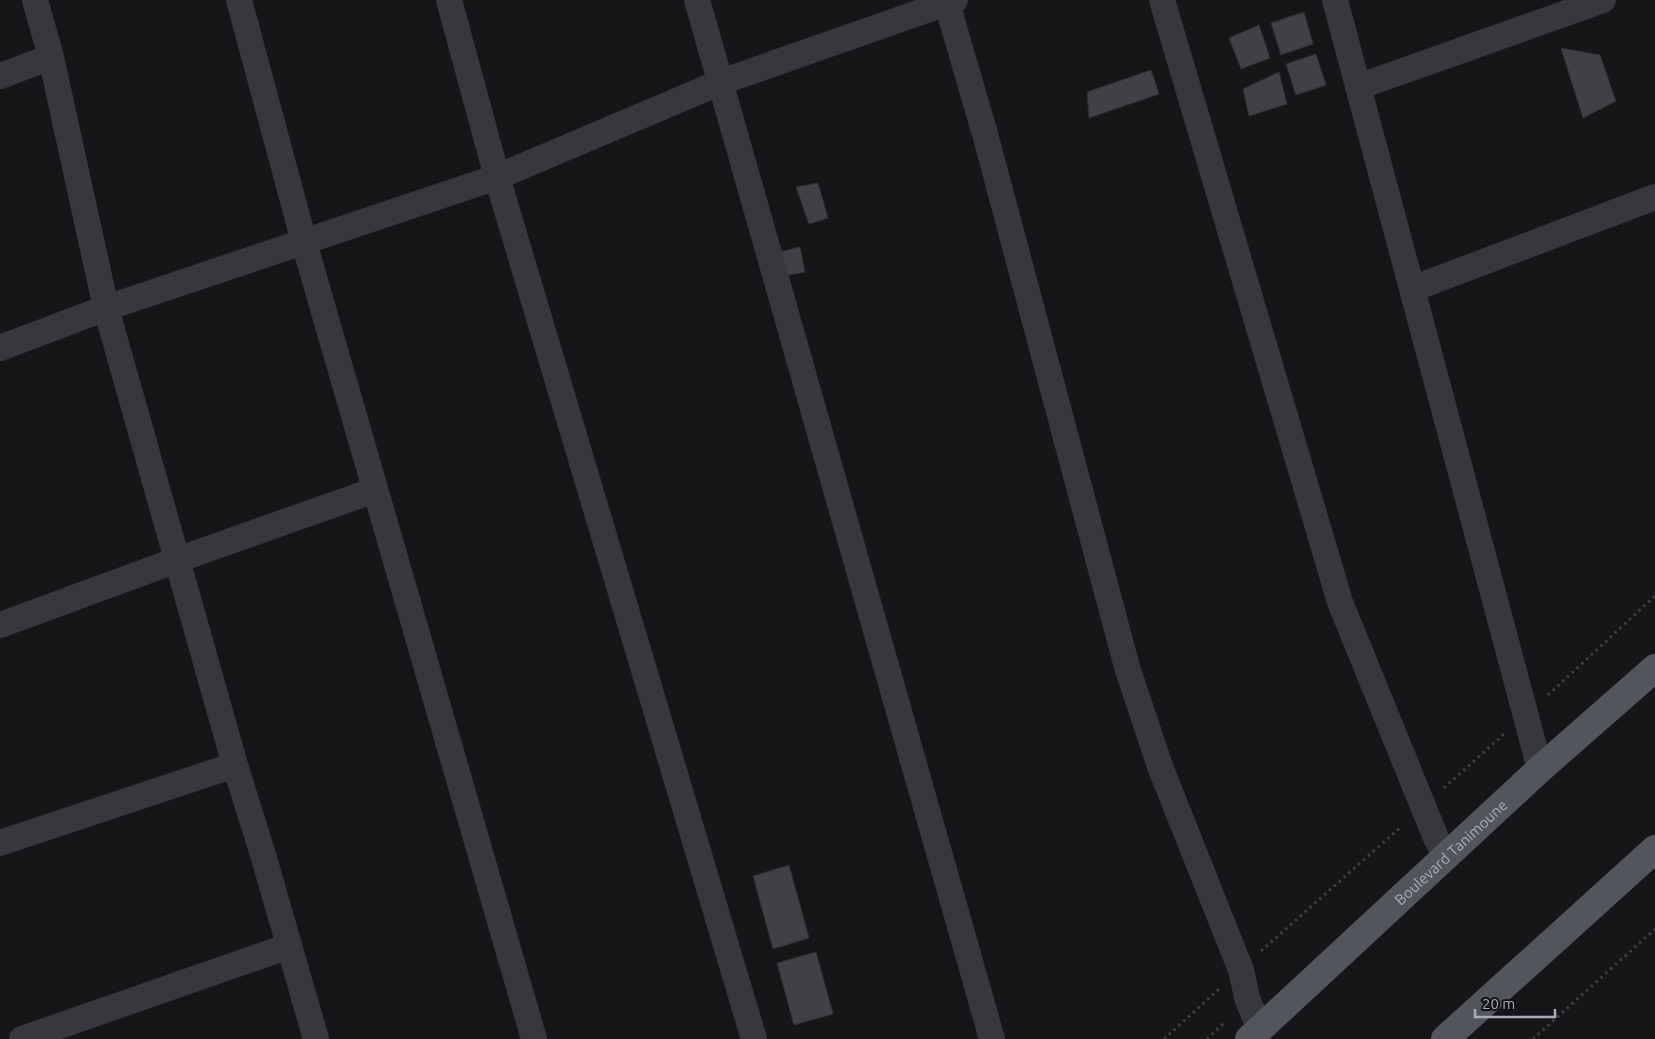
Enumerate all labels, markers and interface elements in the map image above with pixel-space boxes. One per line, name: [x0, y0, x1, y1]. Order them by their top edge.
street label: Boulevard Tanimoune: [1391, 796, 1510, 908]
scale bar: [1475, 986, 1555, 1018]
text: 20 m: [1482, 995, 1515, 1012]

